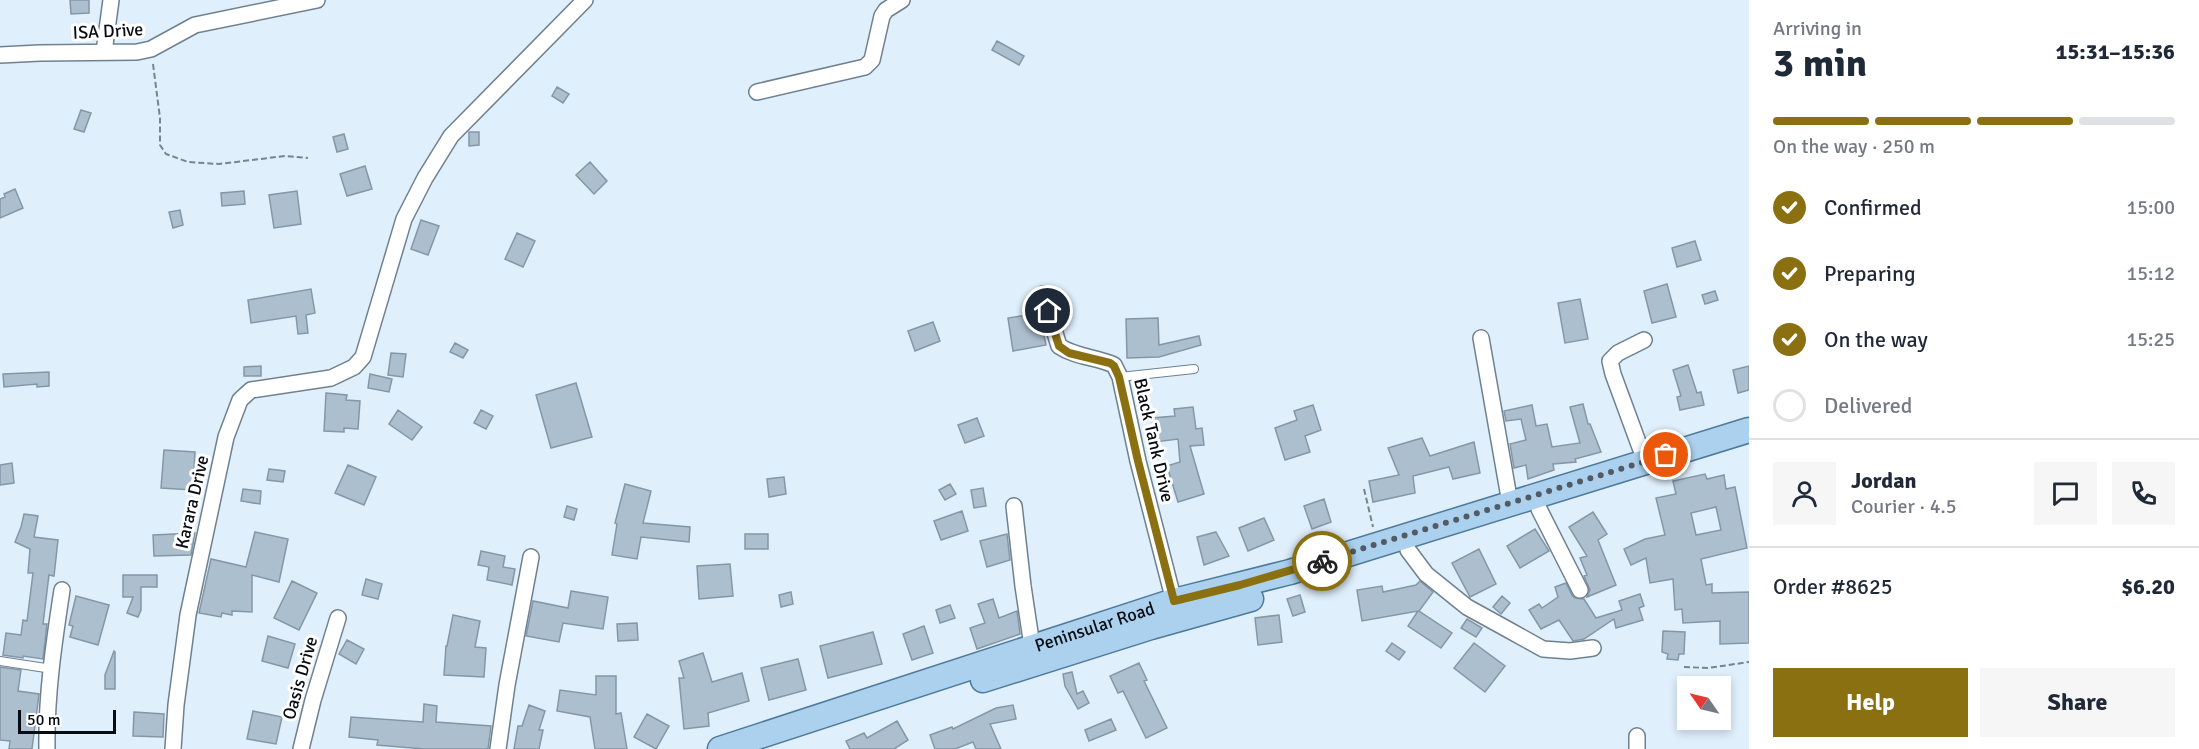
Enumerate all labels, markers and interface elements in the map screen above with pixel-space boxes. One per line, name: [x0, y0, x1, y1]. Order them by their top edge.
text: Arriving in: [1773, 16, 1862, 41]
street label: ISA Drive: [72, 18, 144, 44]
text: 15:31–15:36: [2056, 38, 2175, 65]
text: 3 min: [1773, 39, 1867, 87]
text: On the way · 250 m: [1773, 134, 1935, 159]
icon: check: [1773, 191, 1806, 224]
text: Confirmed: [1824, 194, 1922, 221]
text: 15:00: [2126, 195, 2175, 220]
icon: check: [1773, 257, 1806, 290]
text: Preparing: [1824, 260, 1916, 287]
text: 15:12: [2126, 261, 2175, 286]
pin: [1022, 285, 1073, 336]
icon: home: [1031, 294, 1064, 327]
icon: check: [1773, 323, 1806, 356]
text: On the way: [1824, 326, 1928, 353]
text: 15:25: [2126, 327, 2175, 352]
street label: Black Tank Drive: [1129, 376, 1179, 504]
text: Delivered: [1824, 392, 1912, 419]
pin: [1640, 429, 1691, 480]
icon: bag: [1649, 438, 1682, 471]
street label: Karara Drive: [171, 453, 213, 551]
button: person: [1773, 462, 1836, 525]
button: chat: [2034, 462, 2097, 525]
button: phone: [2112, 462, 2175, 525]
text: Jordan: [1851, 467, 1917, 494]
text: Courier · 4.5: [1851, 494, 1957, 519]
courier: [1292, 531, 1352, 591]
icon: bike: [1306, 545, 1339, 578]
text: Order #8625: [1773, 573, 1893, 600]
text: $6.20: [2121, 573, 2175, 600]
street label: Peninsular Road: [1032, 597, 1157, 657]
street label: Oasis Drive: [278, 634, 322, 722]
button: Help: [1773, 668, 1968, 737]
button: Share: [1980, 668, 2175, 737]
north arrow: [1677, 676, 1731, 730]
map controls: [1677, 676, 1731, 730]
scale bar: [18, 707, 116, 734]
text: 50 m: [27, 710, 61, 730]

